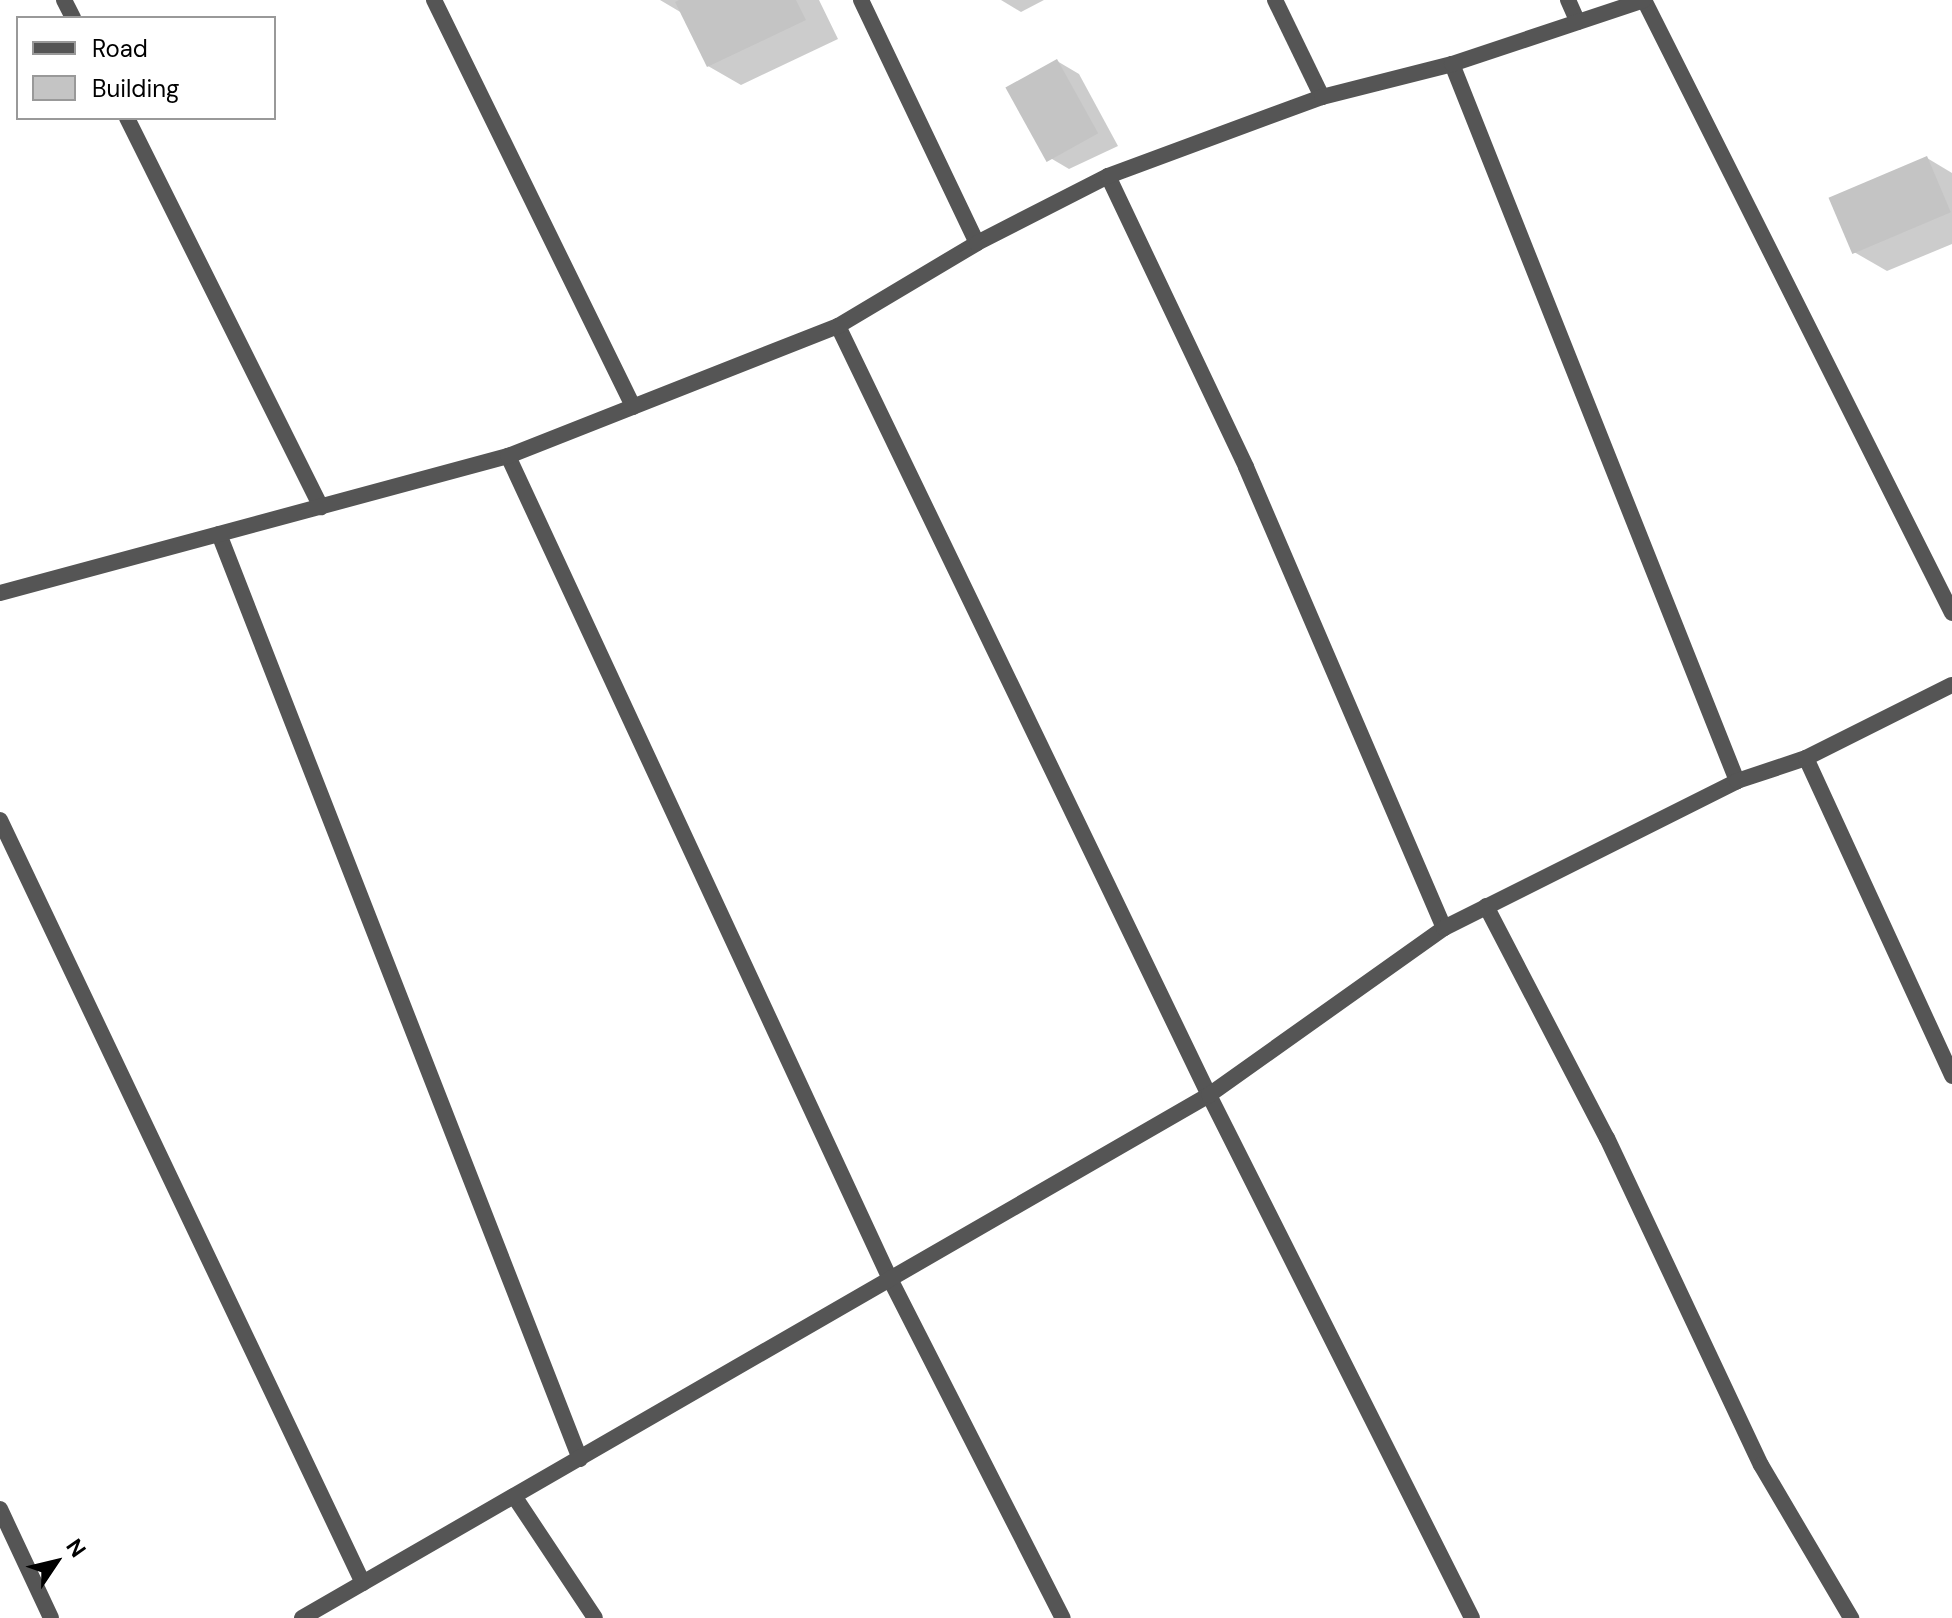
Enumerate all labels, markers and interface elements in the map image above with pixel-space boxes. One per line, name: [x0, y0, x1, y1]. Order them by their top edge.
legend: [16, 16, 276, 120]
text: Road: [92, 33, 148, 64]
text: Building: [92, 73, 179, 104]
north arrow: [16, 1522, 96, 1602]
text: N: [60, 1533, 93, 1563]

